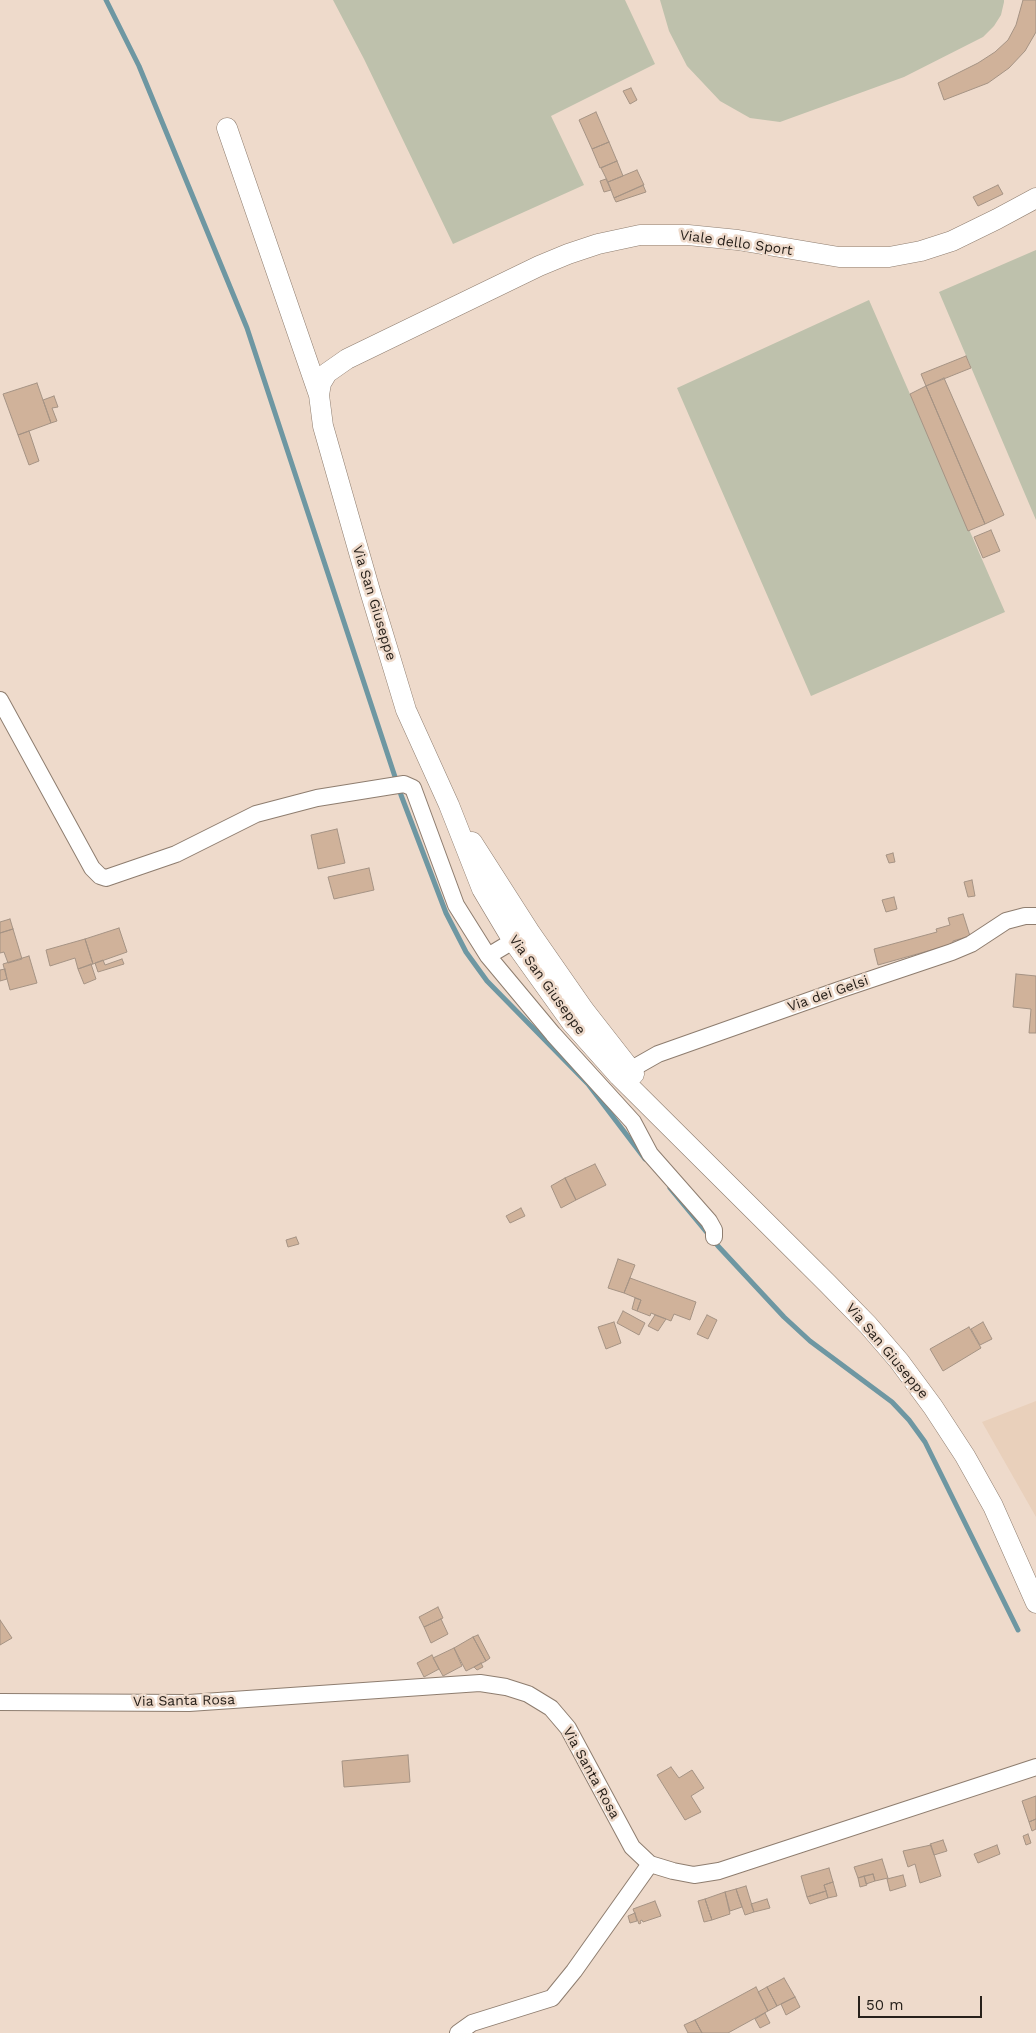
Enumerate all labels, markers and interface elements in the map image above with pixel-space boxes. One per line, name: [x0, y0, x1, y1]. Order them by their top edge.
street label: Viale dello Sport: [679, 227, 793, 259]
street label: Via San Giuseppe: [349, 544, 399, 662]
street label: Via San Giuseppe: [505, 932, 589, 1038]
street label: Via dei Gelsi: [785, 972, 871, 1016]
street label: Via San Giuseppe: [842, 1300, 932, 1402]
street label: Via Santa Rosa: [133, 1692, 235, 1710]
street label: Via Santa Rosa: [559, 1724, 623, 1822]
scale bar: [861, 1986, 985, 2018]
text: 50 m: [866, 1996, 903, 2014]

